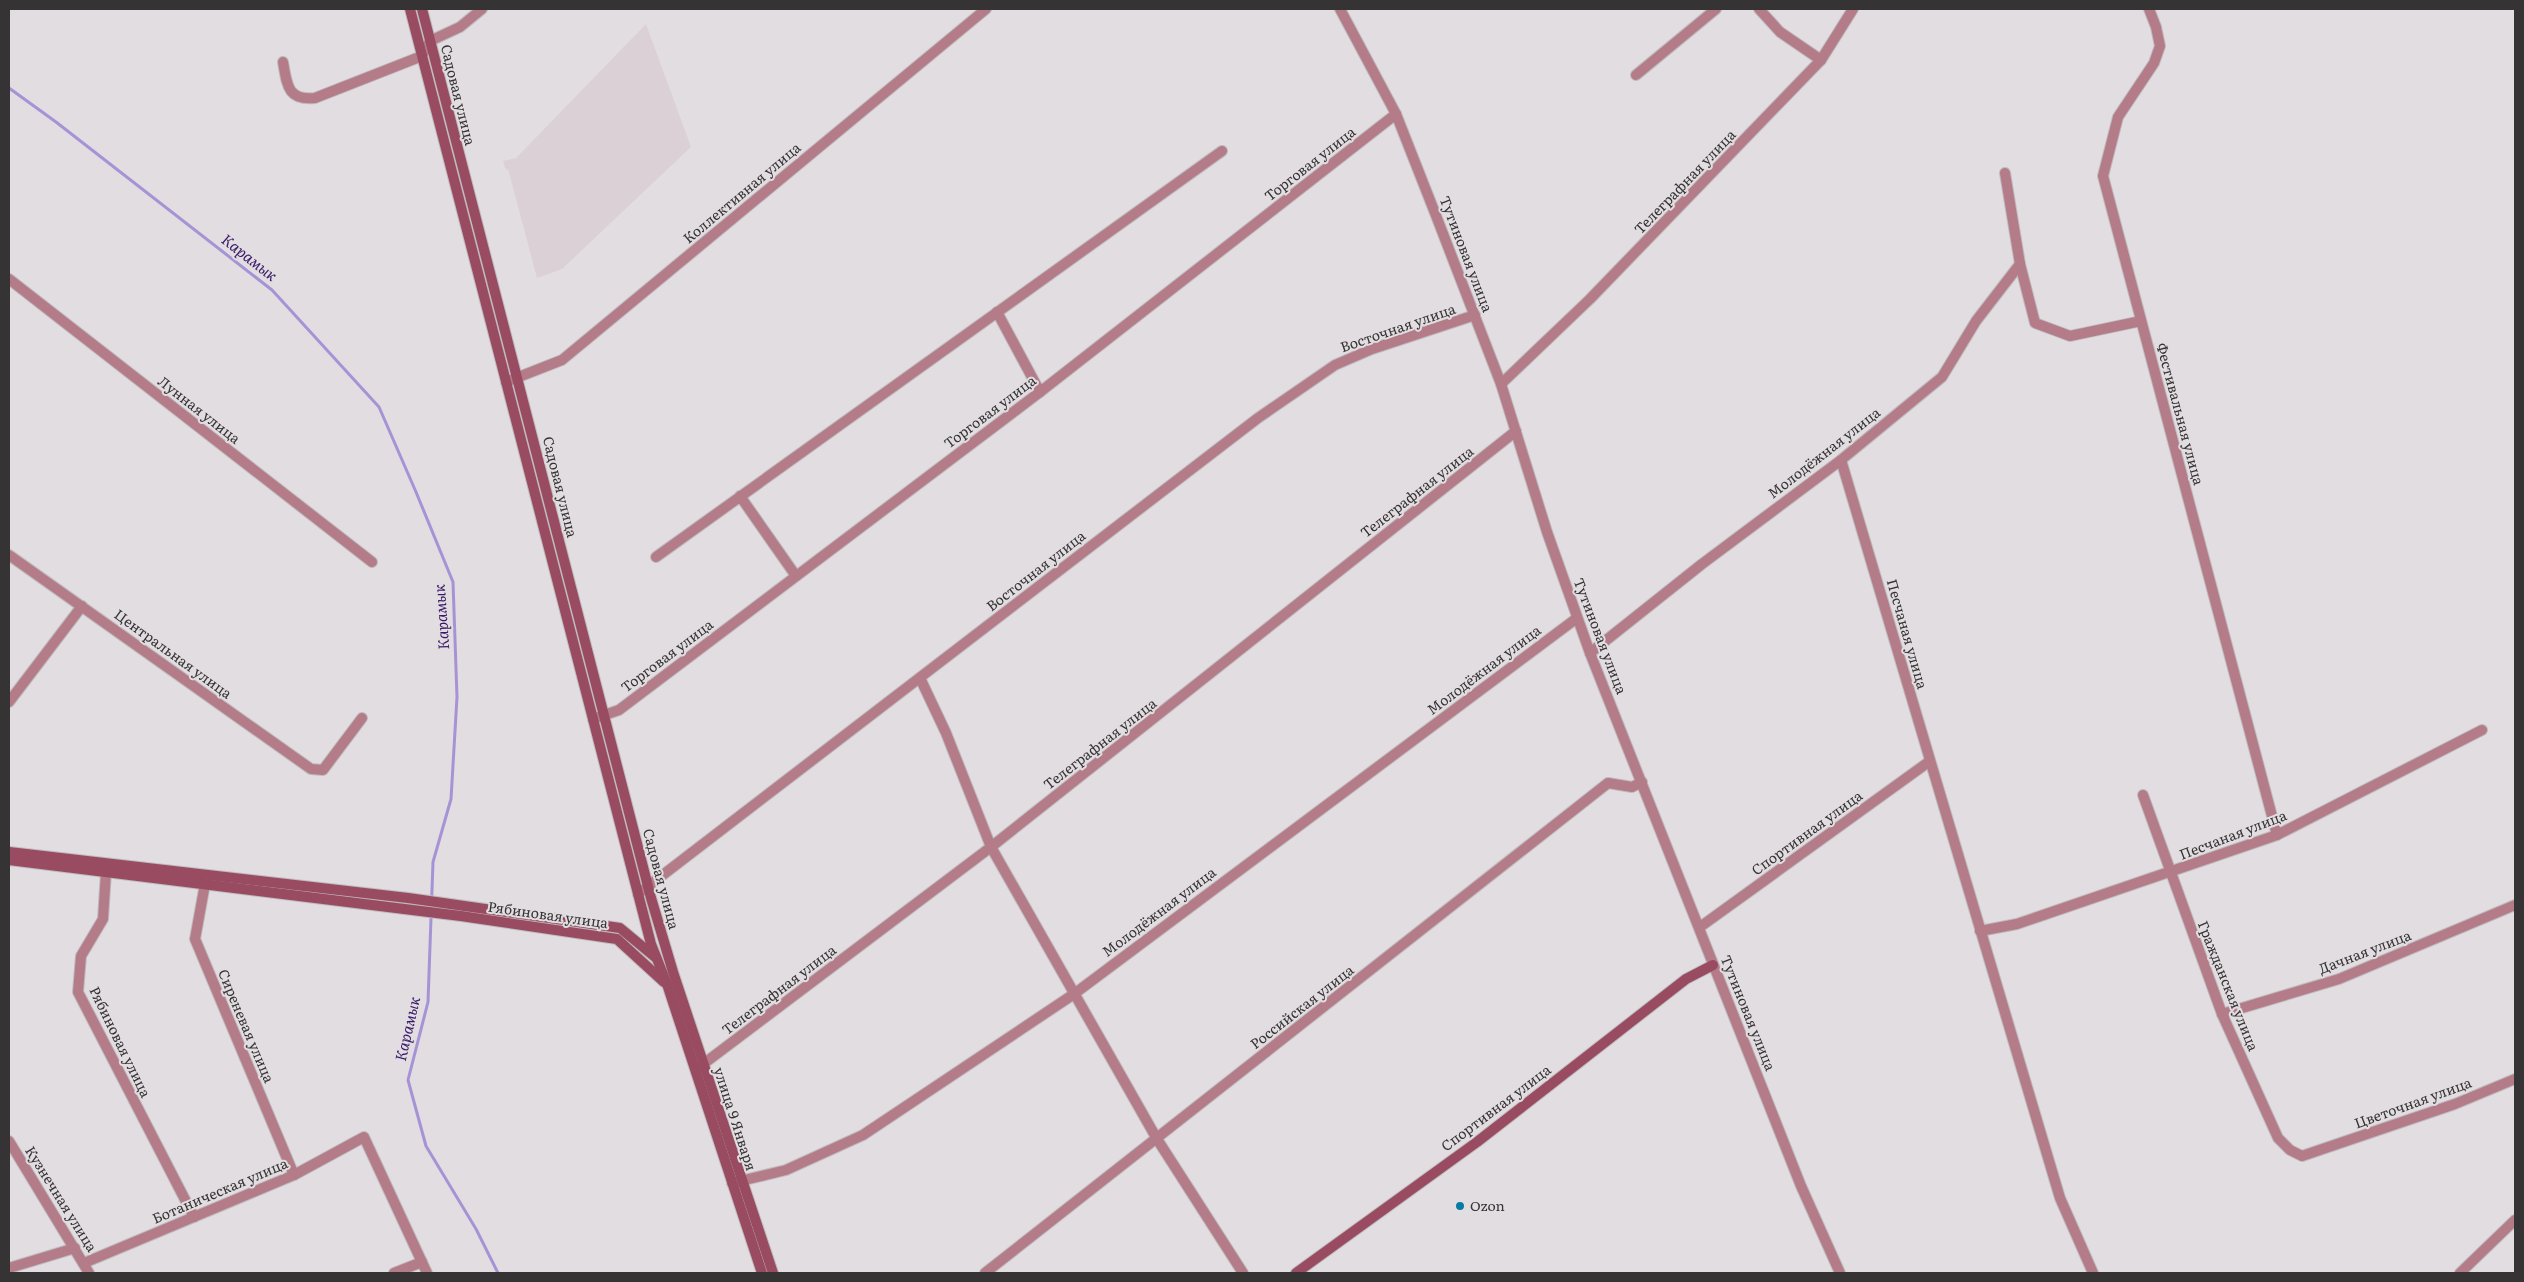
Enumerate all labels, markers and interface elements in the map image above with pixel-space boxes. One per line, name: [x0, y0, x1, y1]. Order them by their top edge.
street label: Садовая улица: [437, 42, 481, 148]
street label: Торговая улица: [1260, 121, 1360, 205]
street label: Телеграфная улица: [1629, 124, 1740, 238]
street label: Коллективная улица: [678, 137, 805, 247]
street label: Тутиновая улица: [1436, 193, 1498, 315]
water label: Карамык: [217, 228, 283, 286]
street label: Восточная улица: [1337, 298, 1458, 356]
street label: Фестивальная улица: [2152, 340, 2210, 488]
street label: Торговая улица: [939, 370, 1040, 453]
street label: Лунная улица: [154, 371, 245, 448]
street label: Молодёжная улица: [1763, 402, 1884, 503]
street label: Садовая улица: [539, 434, 583, 540]
street label: Телеграфная улица: [1356, 440, 1477, 542]
street label: Восточная улица: [982, 525, 1089, 615]
street label: Тутиновая улица: [1570, 575, 1632, 697]
street label: Песчаная улица: [1883, 576, 1933, 691]
water label: Карамык: [427, 584, 454, 651]
street label: Центральная улица: [111, 604, 237, 703]
street label: Торговая улица: [616, 614, 717, 697]
street label: Молодёжная улица: [1422, 619, 1545, 719]
street label: Телеграфная улица: [1039, 692, 1160, 794]
street label: Спортивная улица: [1747, 785, 1866, 879]
street label: Песчаная улица: [2176, 804, 2290, 864]
street label: Садовая улица: [639, 826, 685, 932]
street label: Молодёжная улица: [1097, 861, 1220, 961]
street label: Рябиновая улица: [487, 896, 610, 932]
street label: Гражданская улица: [2194, 918, 2264, 1054]
street label: Дачная улица: [2316, 924, 2414, 978]
street label: Телеграфная улица: [717, 939, 840, 1039]
street label: Тутиновая улица: [1717, 952, 1781, 1074]
street label: Российская улица: [1245, 959, 1358, 1053]
street label: Сиреневая улица: [214, 966, 280, 1086]
street label: Рябиновая улица: [85, 983, 157, 1101]
water label: Карамык: [388, 994, 425, 1063]
street label: Спортивная улица: [1436, 1059, 1555, 1155]
street label: улица 9 Января: [710, 1064, 762, 1173]
street label: Цветочная улица: [2351, 1071, 2474, 1133]
street label: Кузнечная улица: [21, 1142, 103, 1256]
street label: Ботаническая улица: [149, 1152, 291, 1228]
place label: Ozon: [1470, 1195, 1505, 1215]
marker: Ozon: [1454, 1200, 1466, 1212]

